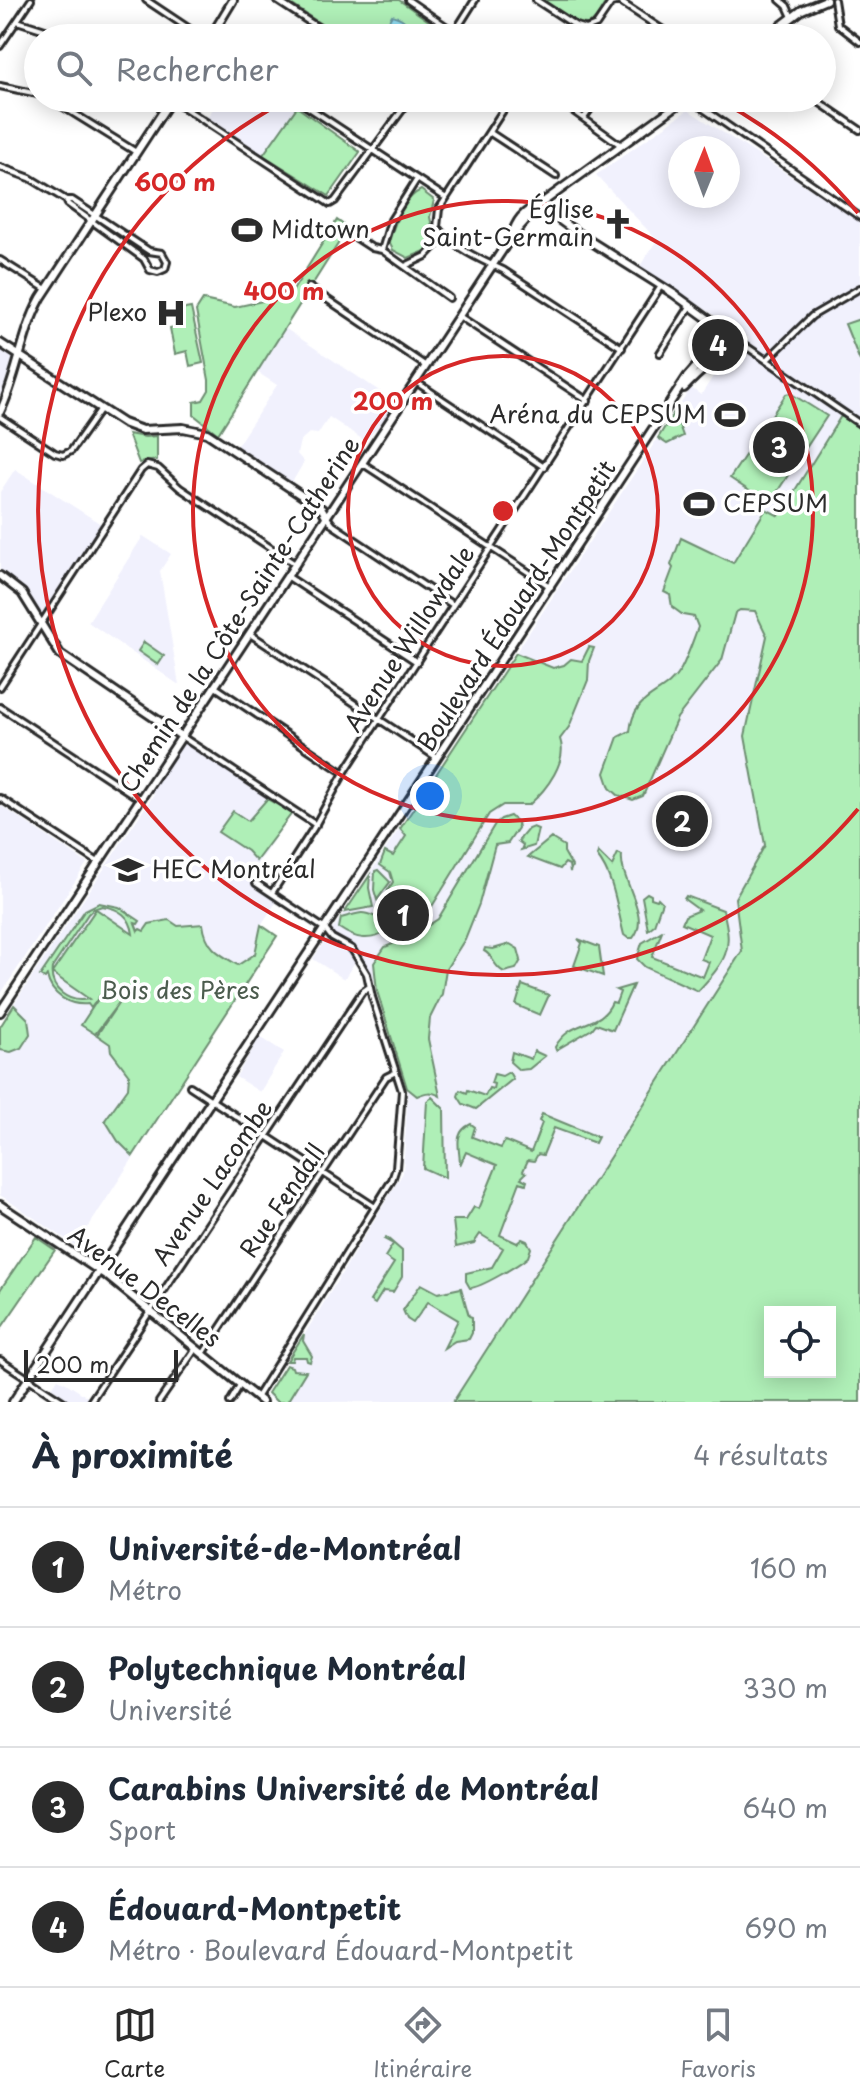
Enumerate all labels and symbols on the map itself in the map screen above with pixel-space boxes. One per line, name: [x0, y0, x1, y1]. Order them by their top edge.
north arrow: [668, 136, 740, 208]
text: 600 m: [134, 163, 216, 199]
place label: Église Saint-Germain: [422, 190, 594, 254]
church icon: Église Saint-Germain: [601, 207, 635, 241]
place label: Midtown: [271, 210, 370, 246]
sports icon: Midtown: [230, 213, 264, 247]
text: 400 m: [243, 272, 325, 308]
place label: Plexo: [88, 293, 147, 329]
hospital icon: Plexo: [154, 296, 188, 330]
pin: 4: [692, 315, 744, 375]
text: 200 m: [353, 382, 433, 418]
place label: Aréna du CEPSUM: [490, 395, 706, 431]
sports icon: Aréna du CEPSUM: [713, 398, 747, 432]
pin: 3: [753, 417, 805, 477]
street label: Chemin de la Côte-Sainte-Catherine: [109, 428, 367, 799]
street label: Boulevard Édouard-Montpetit: [407, 452, 623, 758]
place label: CEPSUM: [723, 484, 828, 520]
sports icon: CEPSUM: [682, 487, 716, 521]
centre of rings: [489, 497, 517, 525]
street label: Avenue Willowdale: [334, 537, 482, 738]
your location: [410, 776, 450, 816]
pin: 2: [656, 791, 708, 851]
place label: HEC Montréal: [152, 850, 316, 886]
school or university icon: HEC Montréal: [111, 853, 145, 887]
pin: 1: [377, 885, 429, 945]
park label: Bois des Pères: [100, 971, 260, 1007]
street label: Avenue Lacombe: [142, 1092, 280, 1272]
street label: Rue Fendall: [230, 1136, 333, 1264]
street label: Avenue Decelles: [61, 1216, 229, 1355]
scale bar: [24, 1346, 178, 1382]

